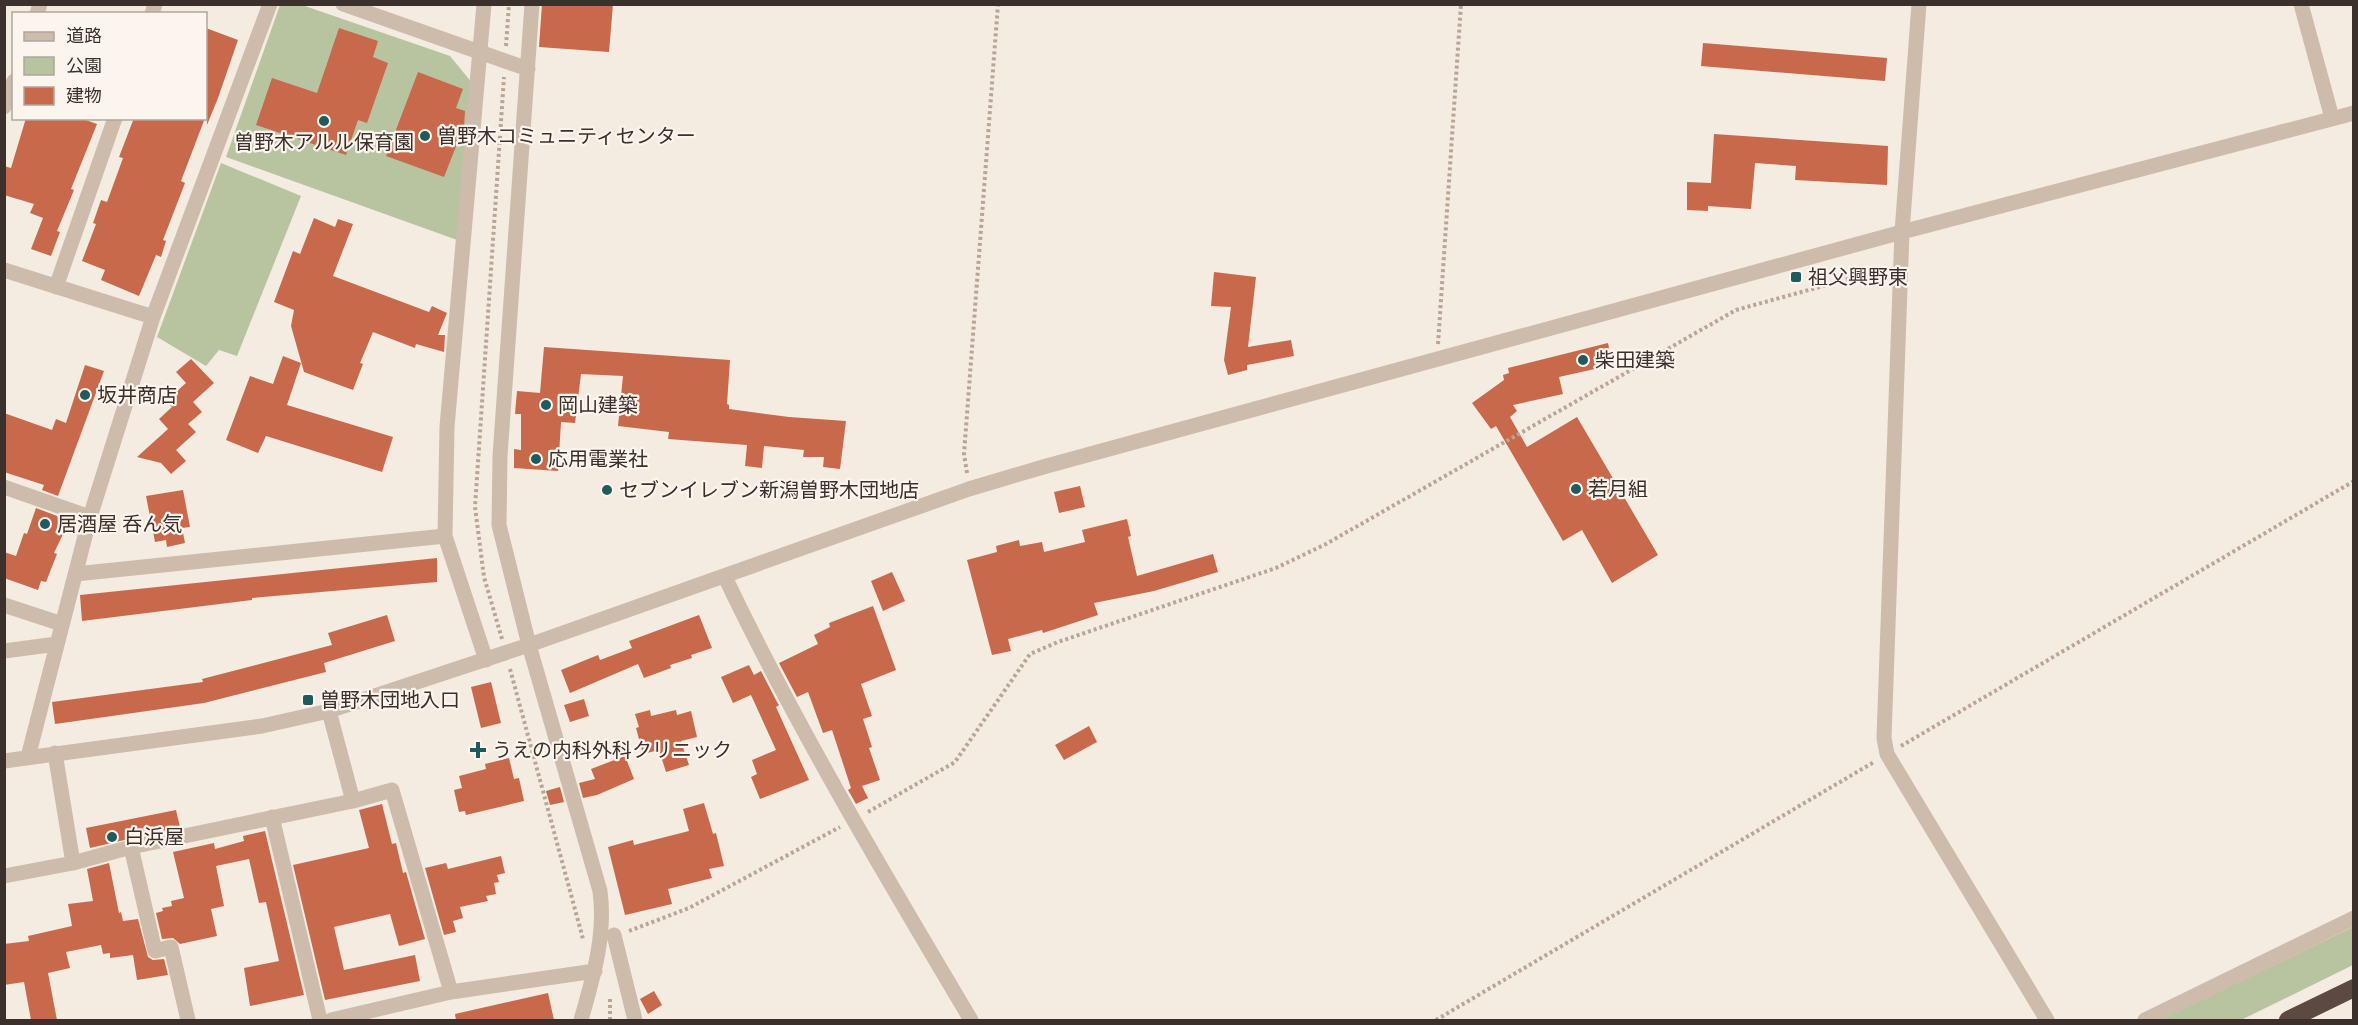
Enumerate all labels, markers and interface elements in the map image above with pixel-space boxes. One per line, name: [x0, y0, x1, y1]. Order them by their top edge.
legend: [12, 12, 207, 120]
text: 道路: [66, 23, 102, 47]
text: 公園: [66, 53, 102, 77]
text: 建物: [66, 83, 102, 107]
marker: 曽野木アルル保育園: [317, 114, 331, 128]
place label: 曽野木コミュニティセンター: [437, 122, 696, 149]
place label: 曽野木アルル保育園: [234, 128, 414, 155]
marker: 曽野木コミュニティセンター: [418, 129, 432, 143]
place label: 祖父興野東: [1808, 263, 1908, 290]
marker: 祖父興野東: [1789, 270, 1803, 284]
place label: 柴田建築: [1595, 346, 1675, 373]
marker: 柴田建築: [1576, 353, 1590, 367]
place label: 坂井商店: [97, 381, 177, 408]
marker: 坂井商店: [78, 388, 92, 402]
place label: 岡山建築: [558, 391, 638, 418]
marker: 岡山建築: [539, 398, 553, 412]
place label: 応用電業社: [548, 445, 648, 472]
marker: 応用電業社: [529, 452, 543, 466]
place label: 若月組: [1588, 475, 1648, 502]
place label: セブンイレブン新潟曽野木団地店: [619, 476, 919, 503]
marker: 若月組: [1569, 482, 1583, 496]
marker: セブンイレブン新潟曽野木団地店: [600, 483, 614, 497]
place label: 居酒屋 呑ん気: [57, 510, 182, 537]
marker: 居酒屋 呑ん気: [38, 517, 52, 531]
place label: 曽野木団地入口: [320, 686, 460, 713]
marker: 曽野木団地入口: [301, 693, 315, 707]
place label: うえの内科外科クリニック: [492, 736, 732, 763]
marker: うえの内科外科クリニック: [469, 741, 487, 759]
place label: 白浜屋: [124, 823, 184, 850]
marker: 白浜屋: [105, 830, 119, 844]

